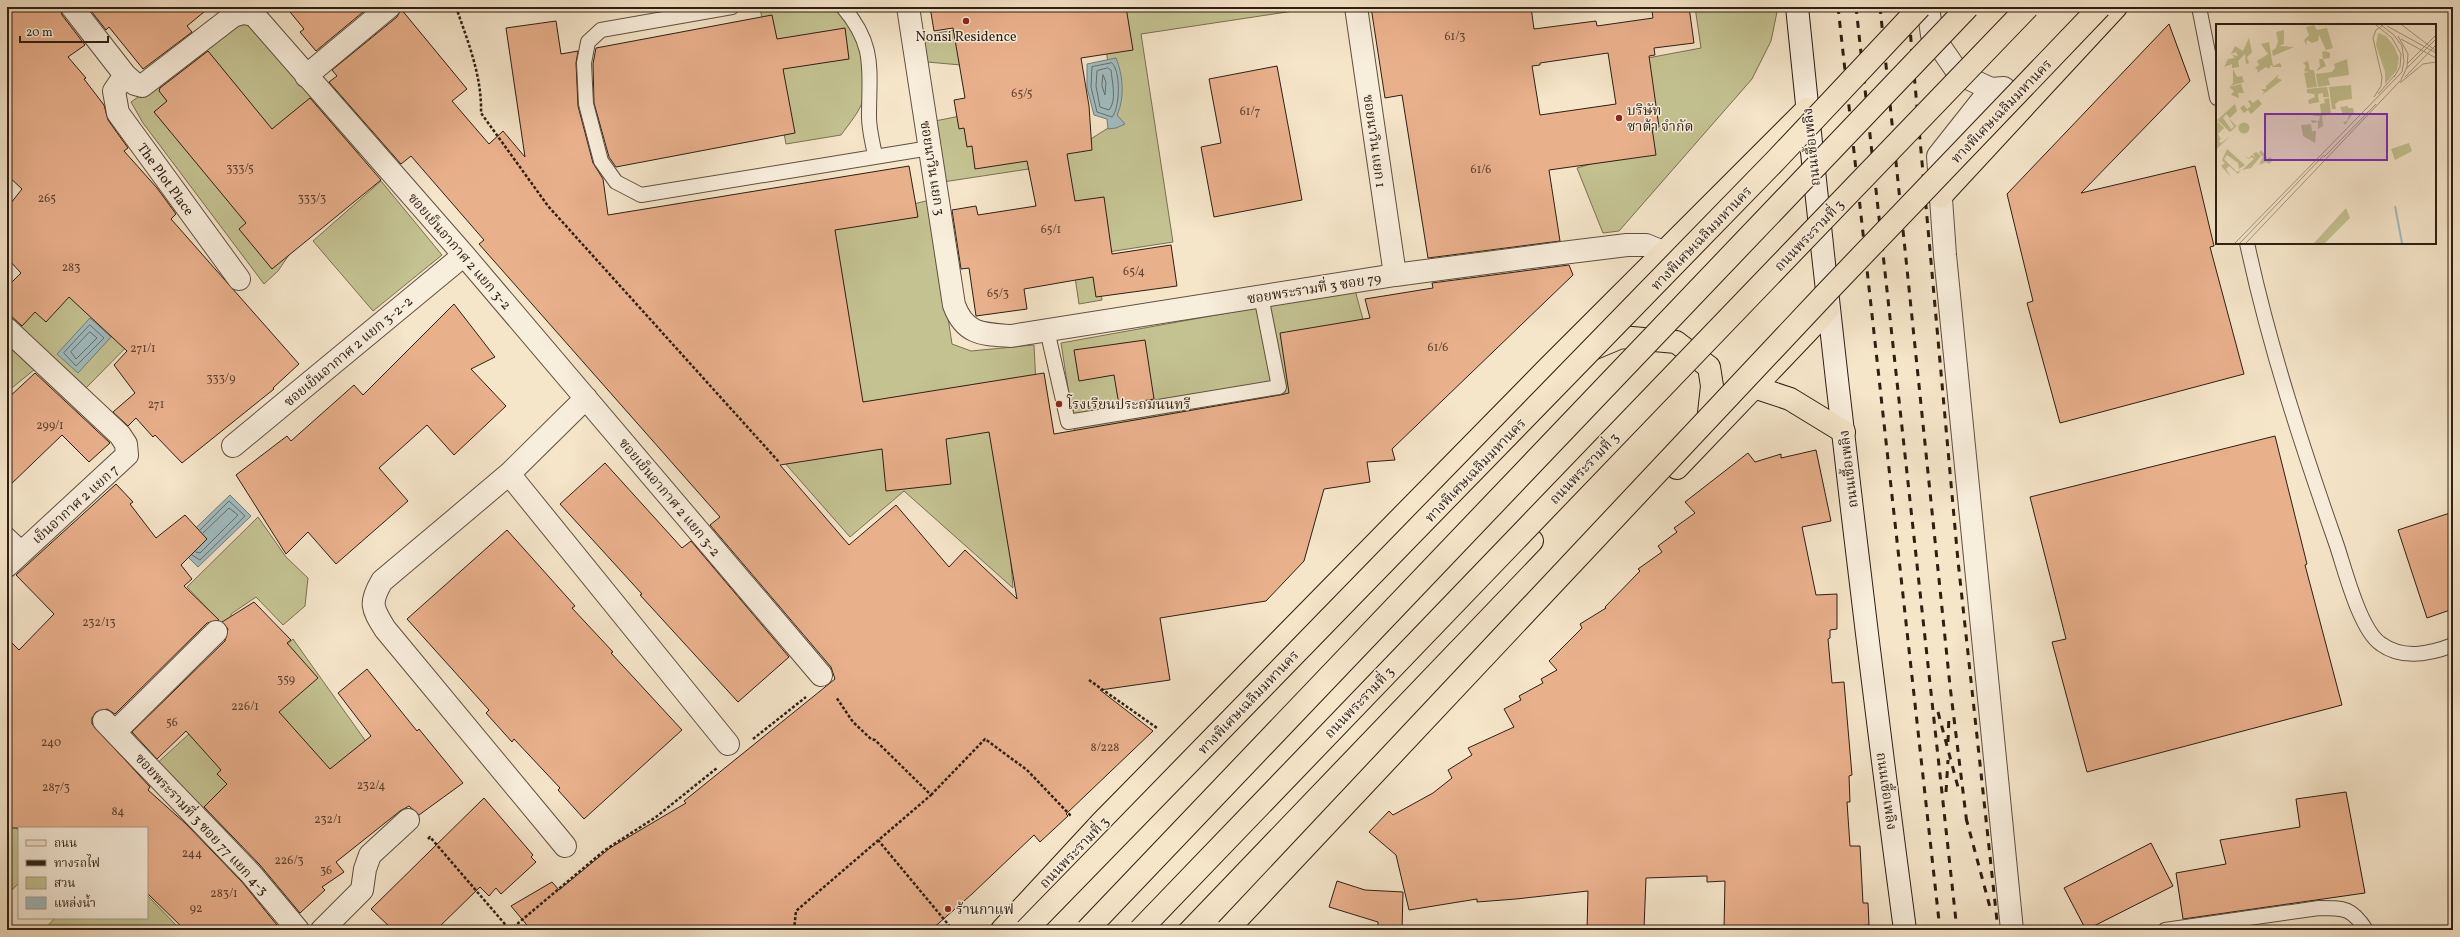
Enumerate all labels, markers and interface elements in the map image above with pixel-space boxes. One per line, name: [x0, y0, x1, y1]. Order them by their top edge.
marker: Nonsi Residence: [961, 16, 971, 26]
scale bar: [20, 18, 108, 44]
inset map: [2216, 24, 2436, 244]
text: 20 m: [26, 25, 53, 41]
place label: Nonsi Residence: [915, 28, 1017, 47]
house number: 61/3: [1445, 29, 1465, 45]
street label: ทางพิเศษเฉลิมมหานคร: [1947, 56, 2057, 168]
house number: 65/5: [1011, 86, 1033, 102]
street label: ซอยนาวิน แยก 1: [1358, 93, 1389, 189]
place label: บริษัท ซาต้า จำกัด: [1627, 102, 1693, 137]
house number: 61/7: [1240, 104, 1260, 120]
street label: ถนนเชื้อเพลิง: [1797, 107, 1826, 187]
marker: บริษัท ซาต้า จำกัด: [1614, 113, 1624, 123]
street label: ซอยนาวิน แยก 3: [915, 119, 948, 217]
street label: The Plot Place: [132, 140, 198, 220]
house number: 333/5: [226, 161, 254, 177]
house number: 61/6: [1471, 162, 1491, 178]
street label: ทางพิเศษเฉลิมมหานคร: [1647, 183, 1757, 295]
street label: ซอยเย็นอากาศ 2 แยก 3-2: [403, 189, 515, 315]
house number: 265: [38, 191, 56, 207]
house number: 333/3: [298, 191, 326, 207]
street label: ถนนพระรามที่ 3: [1770, 195, 1849, 276]
house number: 65/1: [1041, 222, 1061, 238]
house number: 283: [62, 260, 80, 276]
house number: 65/4: [1123, 264, 1145, 280]
street label: ซอยพระรามที่ 3 ซอย 79: [1246, 268, 1383, 309]
house number: 65/3: [987, 286, 1009, 302]
street label: ซอยเย็นอากาศ 2 แยก 3-2-2: [280, 293, 417, 412]
house number: 61/6: [1428, 340, 1448, 356]
house number: 271/1: [130, 341, 156, 357]
house number: 333/9: [207, 371, 235, 387]
place label: โรงเรียนประถมนนทรี: [1066, 394, 1190, 415]
house number: 271: [148, 397, 164, 413]
marker: โรงเรียนประถมนนทรี: [1054, 399, 1064, 409]
street label: ทางพิเศษเฉลิมมหานคร: [1421, 415, 1531, 527]
house number: 299/1: [36, 418, 64, 434]
street label: ถนนพระรามที่ 3: [1545, 428, 1624, 509]
street label: ถนนเชื้อเพลิง: [1833, 429, 1864, 509]
street label: ซอยเย็นอากาศ 2 แยก 3-2: [614, 435, 724, 561]
street label: เย็นอากาศ 2 แยก 7: [29, 461, 124, 549]
house number: 232/13: [82, 615, 116, 631]
street label: ทางพิเศษเฉลิมมหานคร: [1194, 647, 1304, 759]
street label: ถนนพระรามที่ 3: [1320, 662, 1399, 743]
house number: 359: [277, 672, 295, 688]
house number: 226/1: [231, 699, 259, 715]
house number: 56: [166, 715, 178, 731]
house number: 240: [41, 735, 61, 751]
house number: 8/228: [1091, 740, 1119, 756]
street label: ซอยพระรามที่ 3 ซอย 77 แยก 4-3: [130, 749, 273, 900]
street label: ถนนเชื้อเพลิง: [1871, 751, 1902, 831]
house number: 232/4: [357, 778, 385, 794]
house number: 287/3: [42, 780, 70, 796]
house number: 84: [112, 804, 124, 820]
house number: 232/1: [314, 812, 342, 828]
street label: ถนนพระรามที่ 3: [1035, 812, 1114, 893]
legend: [18, 827, 148, 919]
text: ถนน: [54, 836, 77, 852]
house number: 244: [182, 846, 202, 862]
house number: 226/3: [274, 853, 304, 869]
text: ทางรถไฟ: [54, 854, 100, 872]
house number: 36: [320, 863, 332, 879]
text: สวน: [54, 876, 76, 892]
house number: 283/1: [210, 886, 238, 902]
text: แหล่งน้ำ: [54, 894, 96, 912]
house number: 92: [190, 901, 202, 917]
place label: ร้านกาแฟ: [956, 901, 1014, 920]
marker: ร้านกาแฟ: [943, 904, 953, 914]

